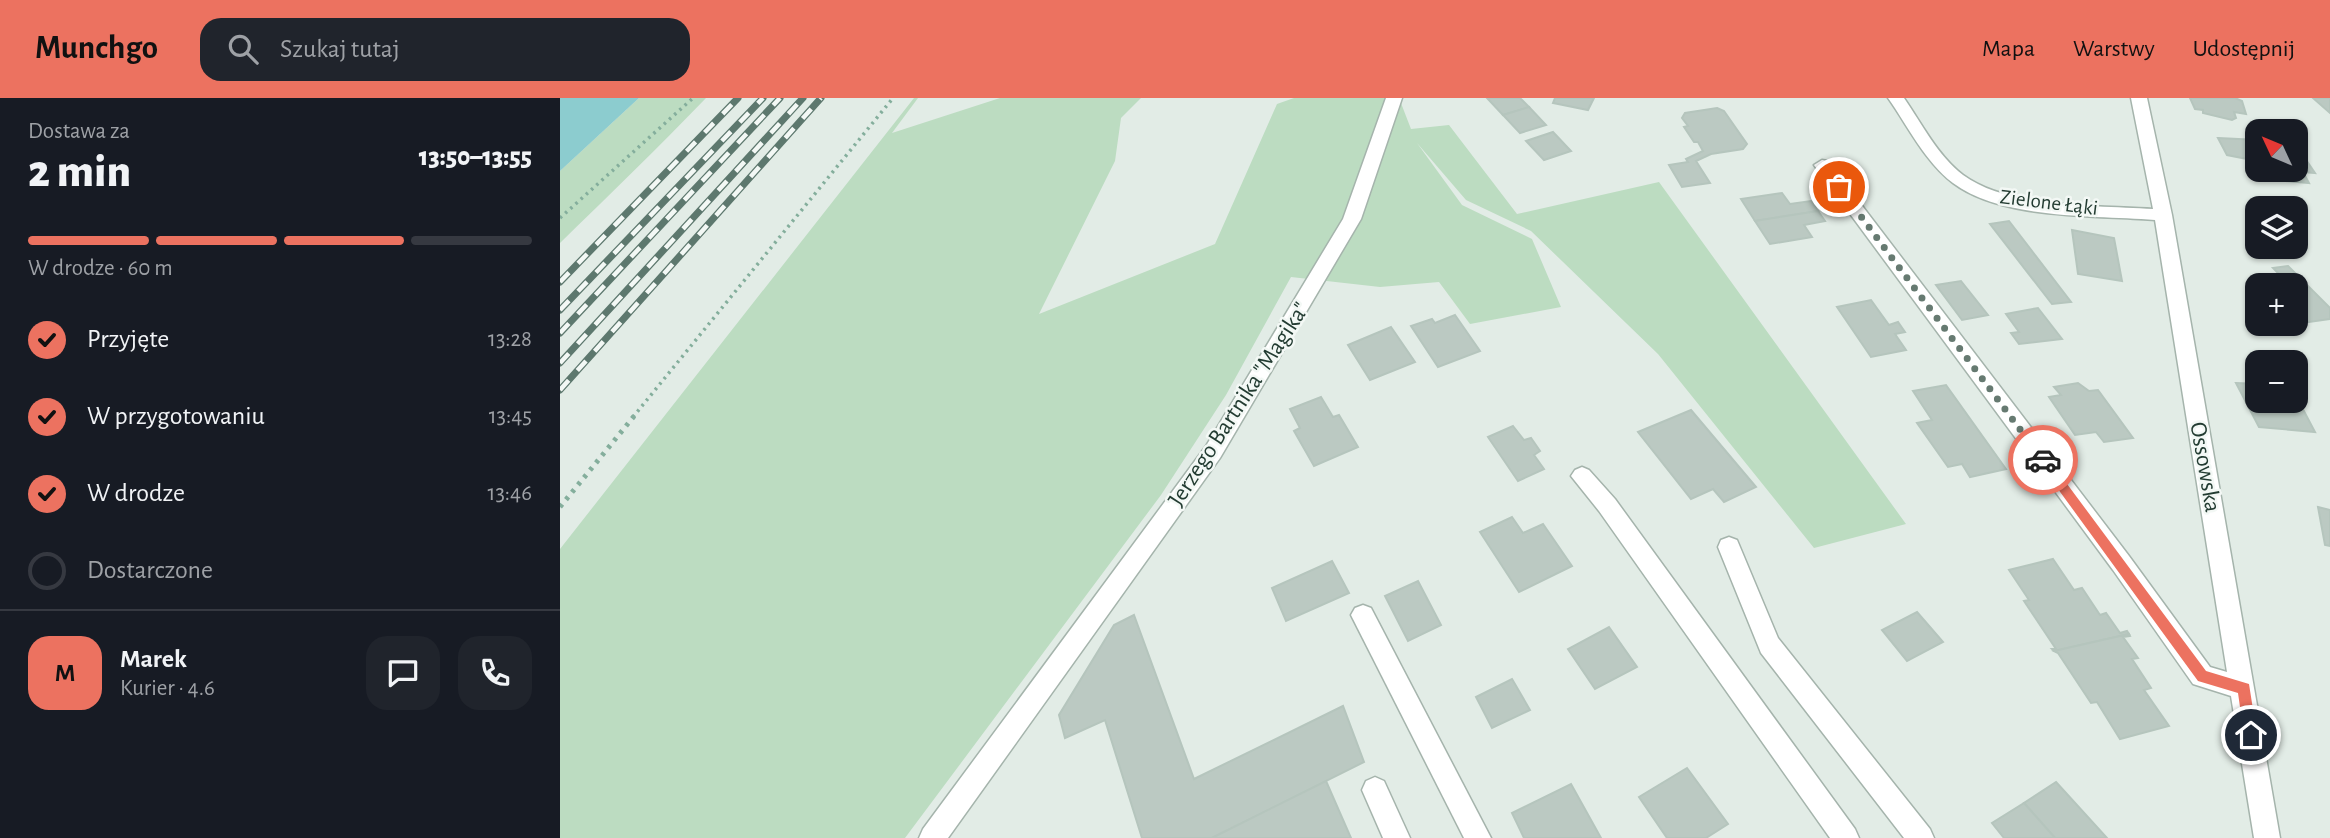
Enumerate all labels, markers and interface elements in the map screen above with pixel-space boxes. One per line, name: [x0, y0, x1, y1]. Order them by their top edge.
search box: [200, 18, 690, 81]
icon: search: [224, 30, 262, 68]
text: Munchgo: [35, 32, 158, 65]
text: Szukaj tutaj: [280, 36, 400, 62]
text: Mapa: [1982, 37, 2035, 61]
text: Warstwy: [2073, 37, 2155, 61]
text: Udostępnij: [2193, 37, 2295, 61]
north arrow: [2245, 119, 2308, 182]
map controls: [2245, 119, 2308, 413]
text: Dostawa za: [28, 120, 130, 143]
text: 13:50–13:55: [419, 144, 532, 170]
text: 2 min: [28, 149, 131, 195]
pin: [1809, 157, 1869, 217]
icon: bag: [1820, 168, 1858, 206]
street label: Zielone Łąki: [1999, 186, 2099, 219]
button: layers: [2245, 196, 2308, 259]
text: W drodze · 60 m: [28, 257, 173, 280]
button: +: [2245, 273, 2308, 336]
street label: Jerzego Bartnika "Magika": [1164, 298, 1314, 511]
icon: check: [28, 321, 66, 359]
text: Przyjęte: [87, 326, 169, 352]
text: 13:28: [488, 328, 532, 351]
button: −: [2245, 350, 2308, 413]
icon: check: [28, 398, 66, 436]
text: W przygotowaniu: [87, 403, 265, 429]
text: 13:45: [489, 405, 532, 428]
street label: Ossowska: [2185, 420, 2225, 514]
courier: [2008, 425, 2078, 495]
icon: car: [2024, 441, 2062, 479]
icon: check: [28, 475, 66, 513]
text: W drodze: [87, 480, 185, 506]
text: 13:46: [487, 482, 532, 505]
text: Dostarczone: [87, 557, 213, 583]
button: chat: [366, 636, 440, 710]
button: phone: [458, 636, 532, 710]
text: Marek: [120, 646, 187, 672]
text: M: [55, 660, 75, 686]
text: Kurier · 4.6: [120, 677, 215, 700]
pin: [2221, 705, 2281, 765]
icon: home: [2232, 716, 2270, 754]

